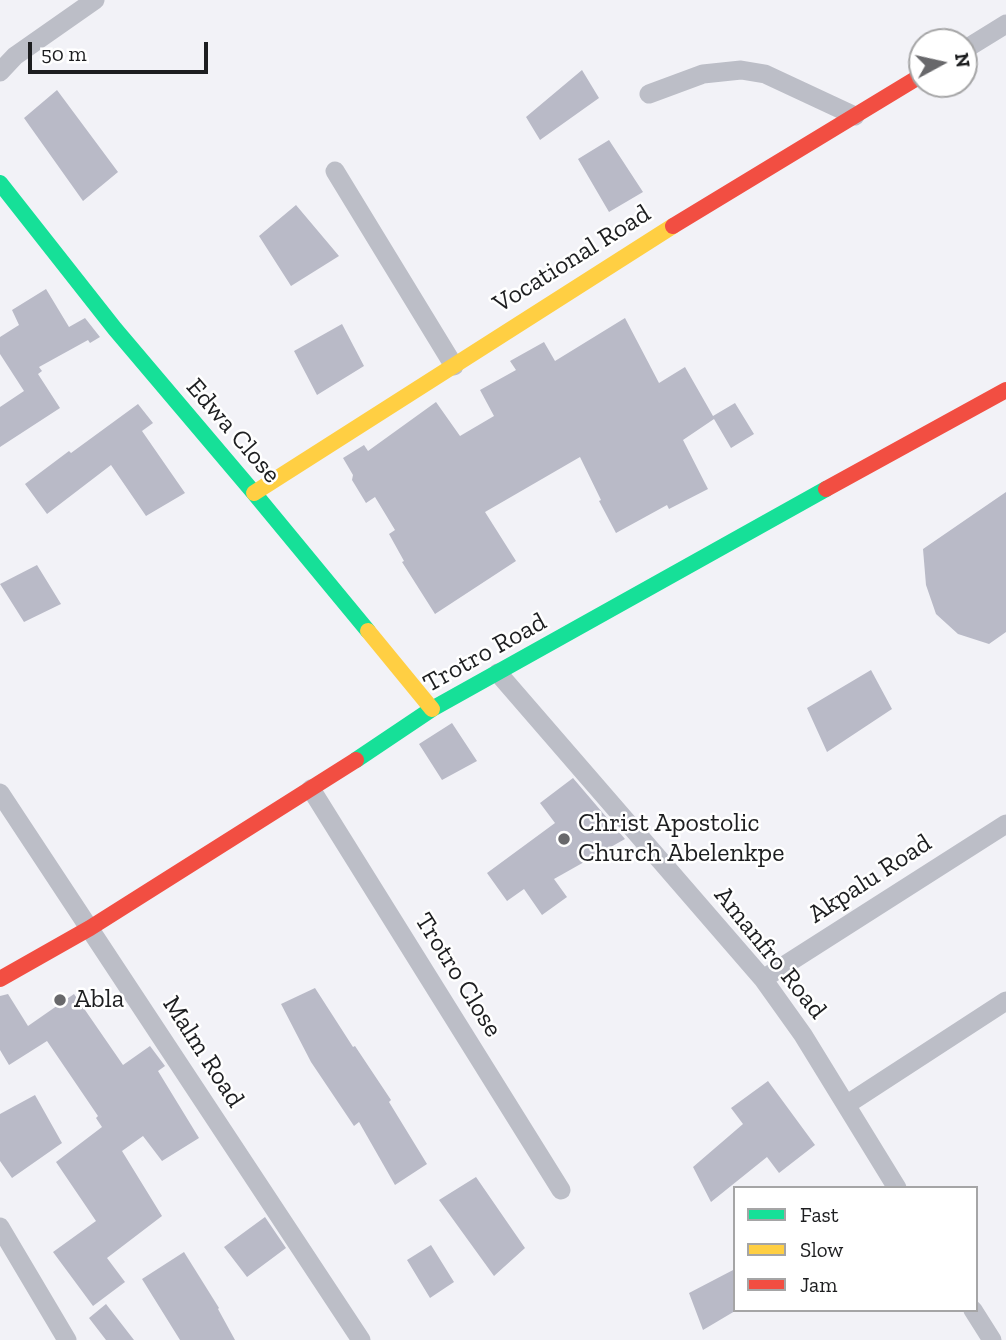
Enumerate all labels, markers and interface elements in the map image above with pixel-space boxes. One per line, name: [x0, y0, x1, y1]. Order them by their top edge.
scale bar: [32, 28, 212, 72]
north arrow: [908, 28, 978, 98]
text: 50 m: [41, 41, 87, 66]
text: N: [950, 52, 975, 69]
street label: Vocational Road: [488, 198, 656, 320]
street label: Edwa Close: [179, 372, 287, 490]
street label: Trotro Road: [418, 606, 552, 700]
place label: Christ Apostolic Church Abelenkpe: [578, 808, 784, 870]
street label: Akpalu Road: [803, 828, 937, 930]
marker: Christ Apostolic Church Abelenkpe: [556, 831, 572, 847]
street label: Amanfro Road: [707, 881, 833, 1025]
street label: Trotro Close: [408, 907, 508, 1043]
place label: Abla: [74, 984, 124, 1016]
street label: Malm Road: [155, 991, 251, 1113]
marker: Abla: [52, 992, 68, 1008]
legend: [733, 1186, 978, 1312]
text: Fast: [800, 1202, 839, 1227]
text: Slow: [800, 1237, 843, 1262]
text: Jam: [800, 1272, 837, 1297]

